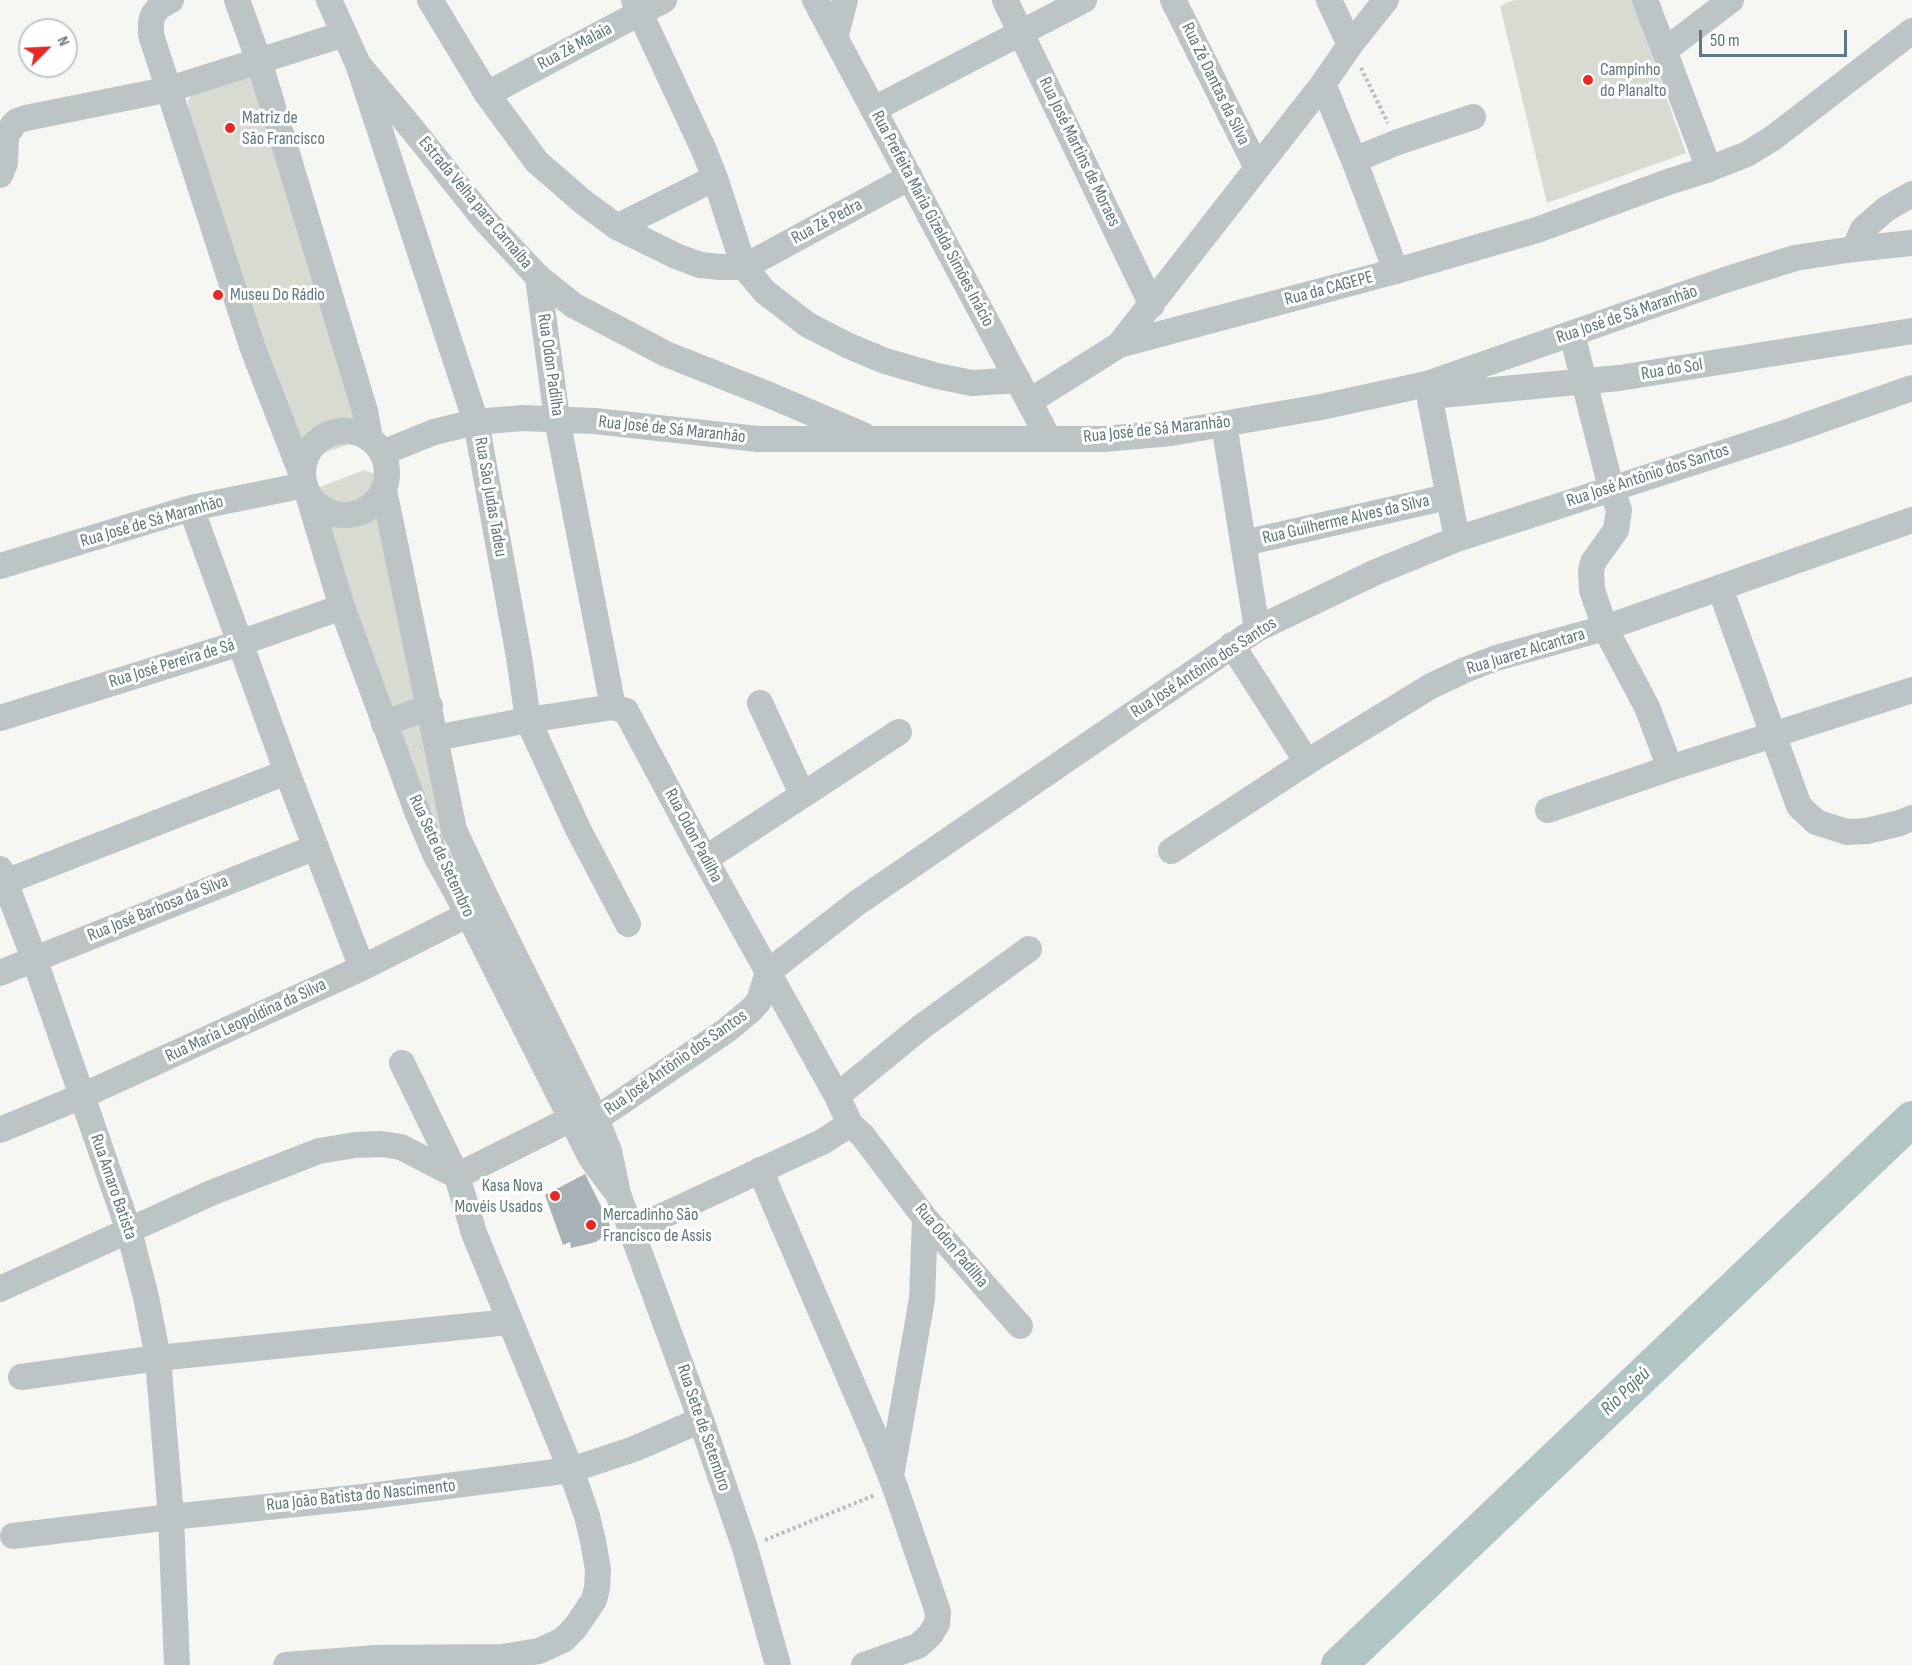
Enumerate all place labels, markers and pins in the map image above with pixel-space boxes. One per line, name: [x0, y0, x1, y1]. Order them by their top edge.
place label: Campinho do Planalto: [1600, 59, 1667, 101]
marker: Campinho do Planalto: [1581, 73, 1595, 87]
place label: Matriz de São Francisco: [242, 107, 325, 150]
marker: Matriz de São Francisco: [223, 121, 237, 135]
place label: Museu Do Rádio: [230, 284, 325, 306]
marker: Museu Do Rádio: [211, 288, 225, 302]
place label: Kasa Nova Movéis Usados: [455, 1175, 543, 1218]
marker: Kasa Nova Movéis Usados: [548, 1189, 562, 1203]
place label: Mercadinho São Francisco de Assis: [603, 1204, 712, 1246]
marker: Mercadinho São Francisco de Assis: [584, 1218, 598, 1232]

